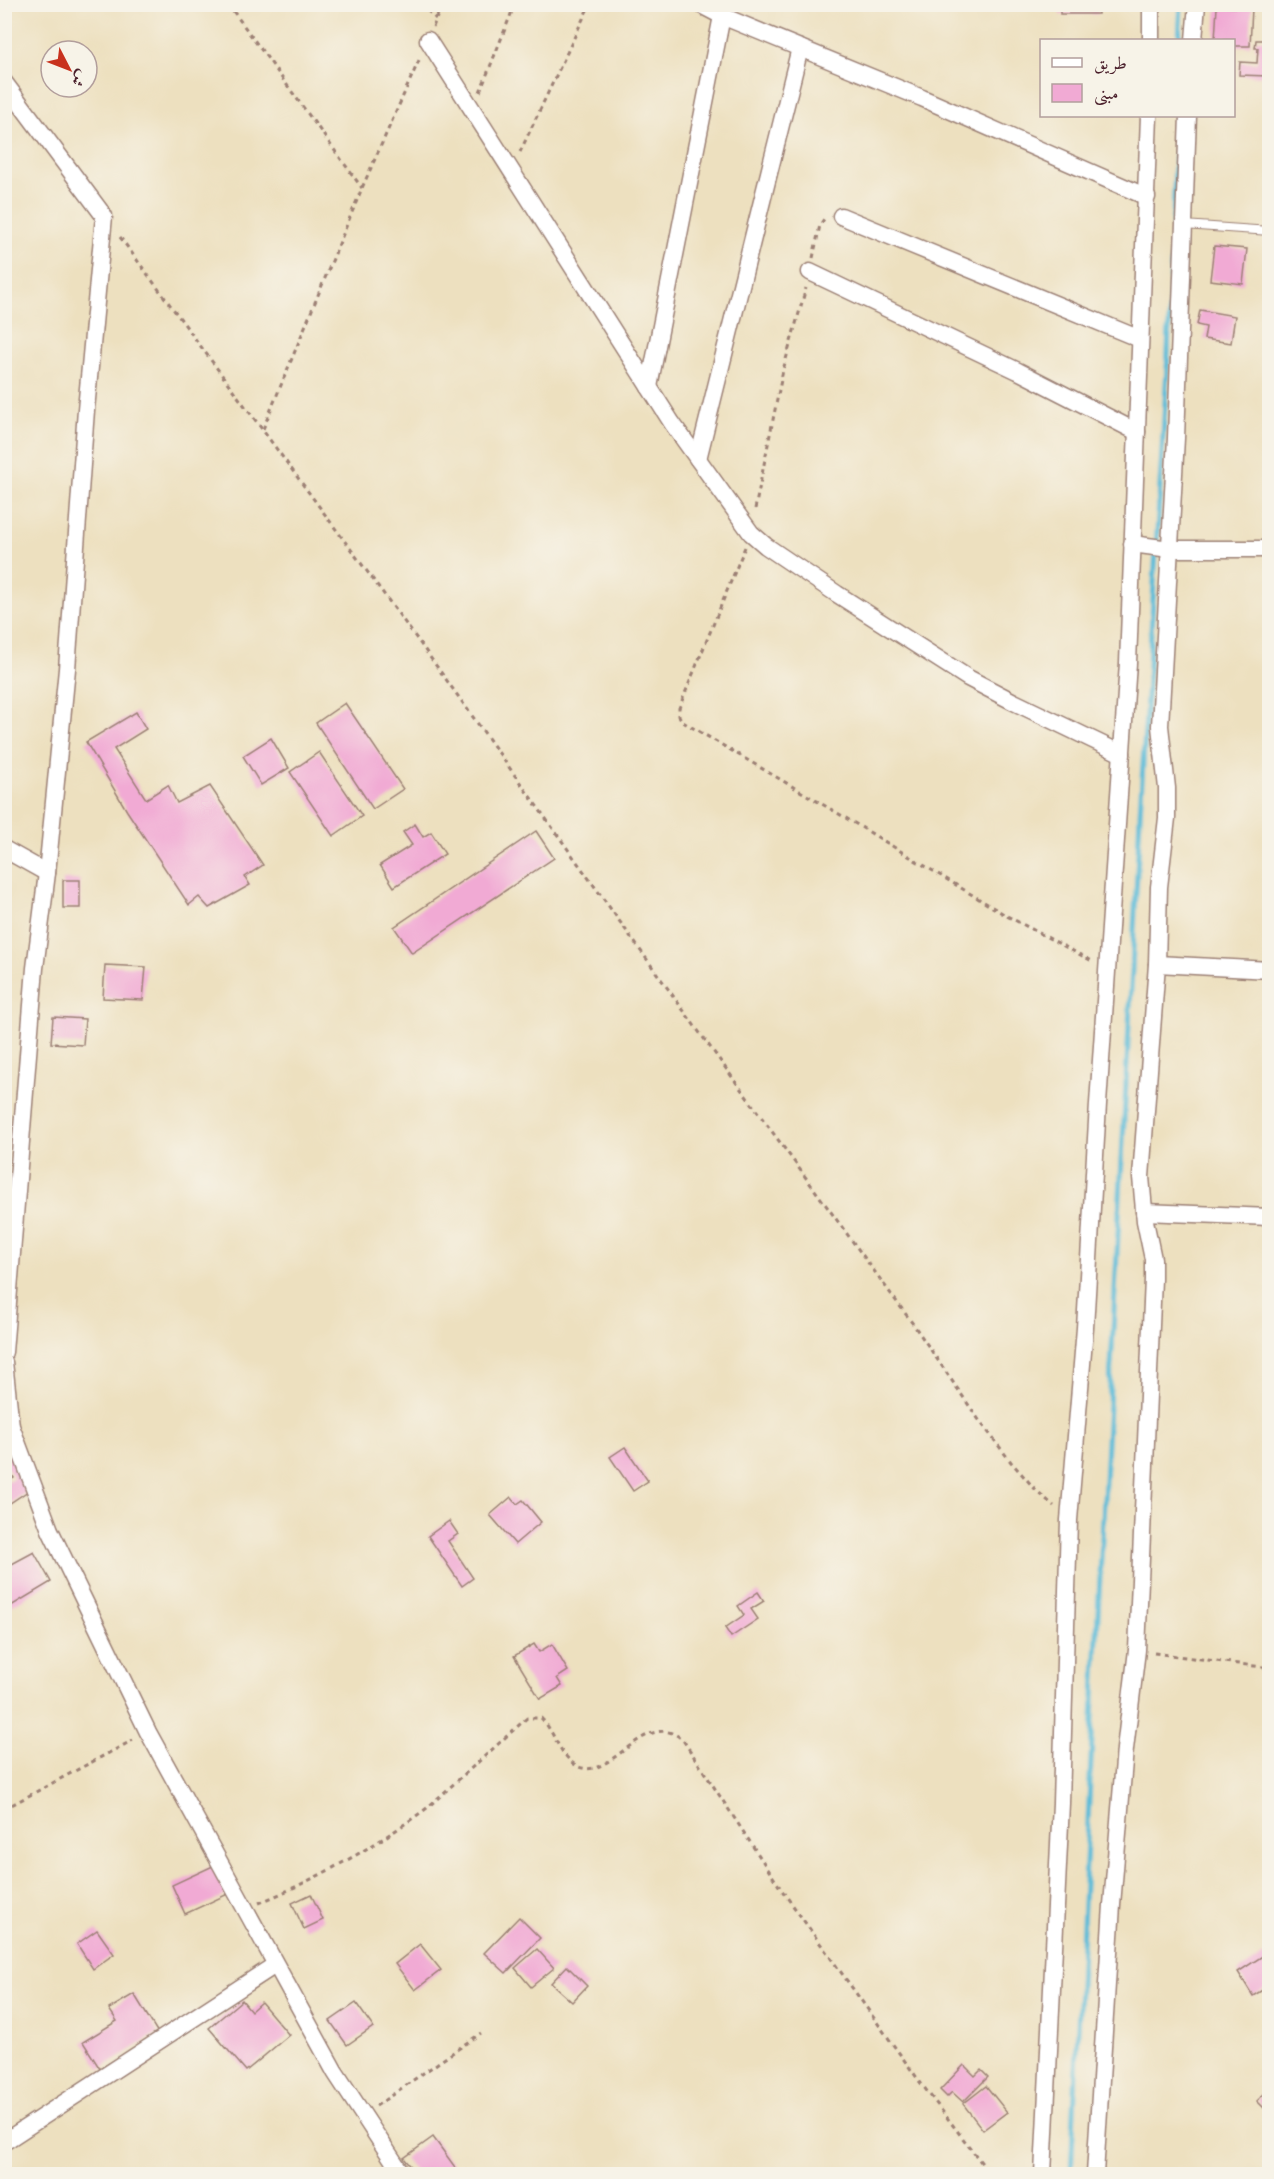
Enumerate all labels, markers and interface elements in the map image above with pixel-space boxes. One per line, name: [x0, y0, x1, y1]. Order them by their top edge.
north arrow: [39, 39, 99, 99]
legend: [1040, 39, 1235, 117]
text: طريق: [1094, 52, 1127, 75]
text: ش: [67, 66, 92, 91]
text: مبنى: [1094, 82, 1119, 106]

